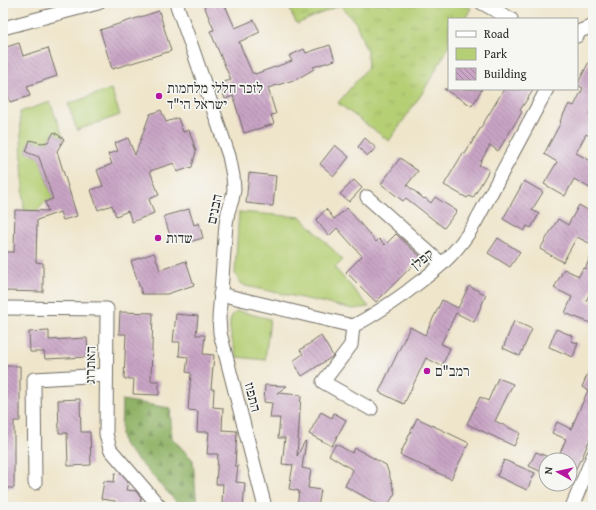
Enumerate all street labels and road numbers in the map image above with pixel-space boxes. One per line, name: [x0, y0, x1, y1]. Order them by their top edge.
street label: הבנים: [201, 192, 227, 226]
street label: קפלן: [406, 244, 438, 274]
street label: האתרוג: [80, 346, 100, 384]
street label: התפוז: [240, 380, 266, 414]

